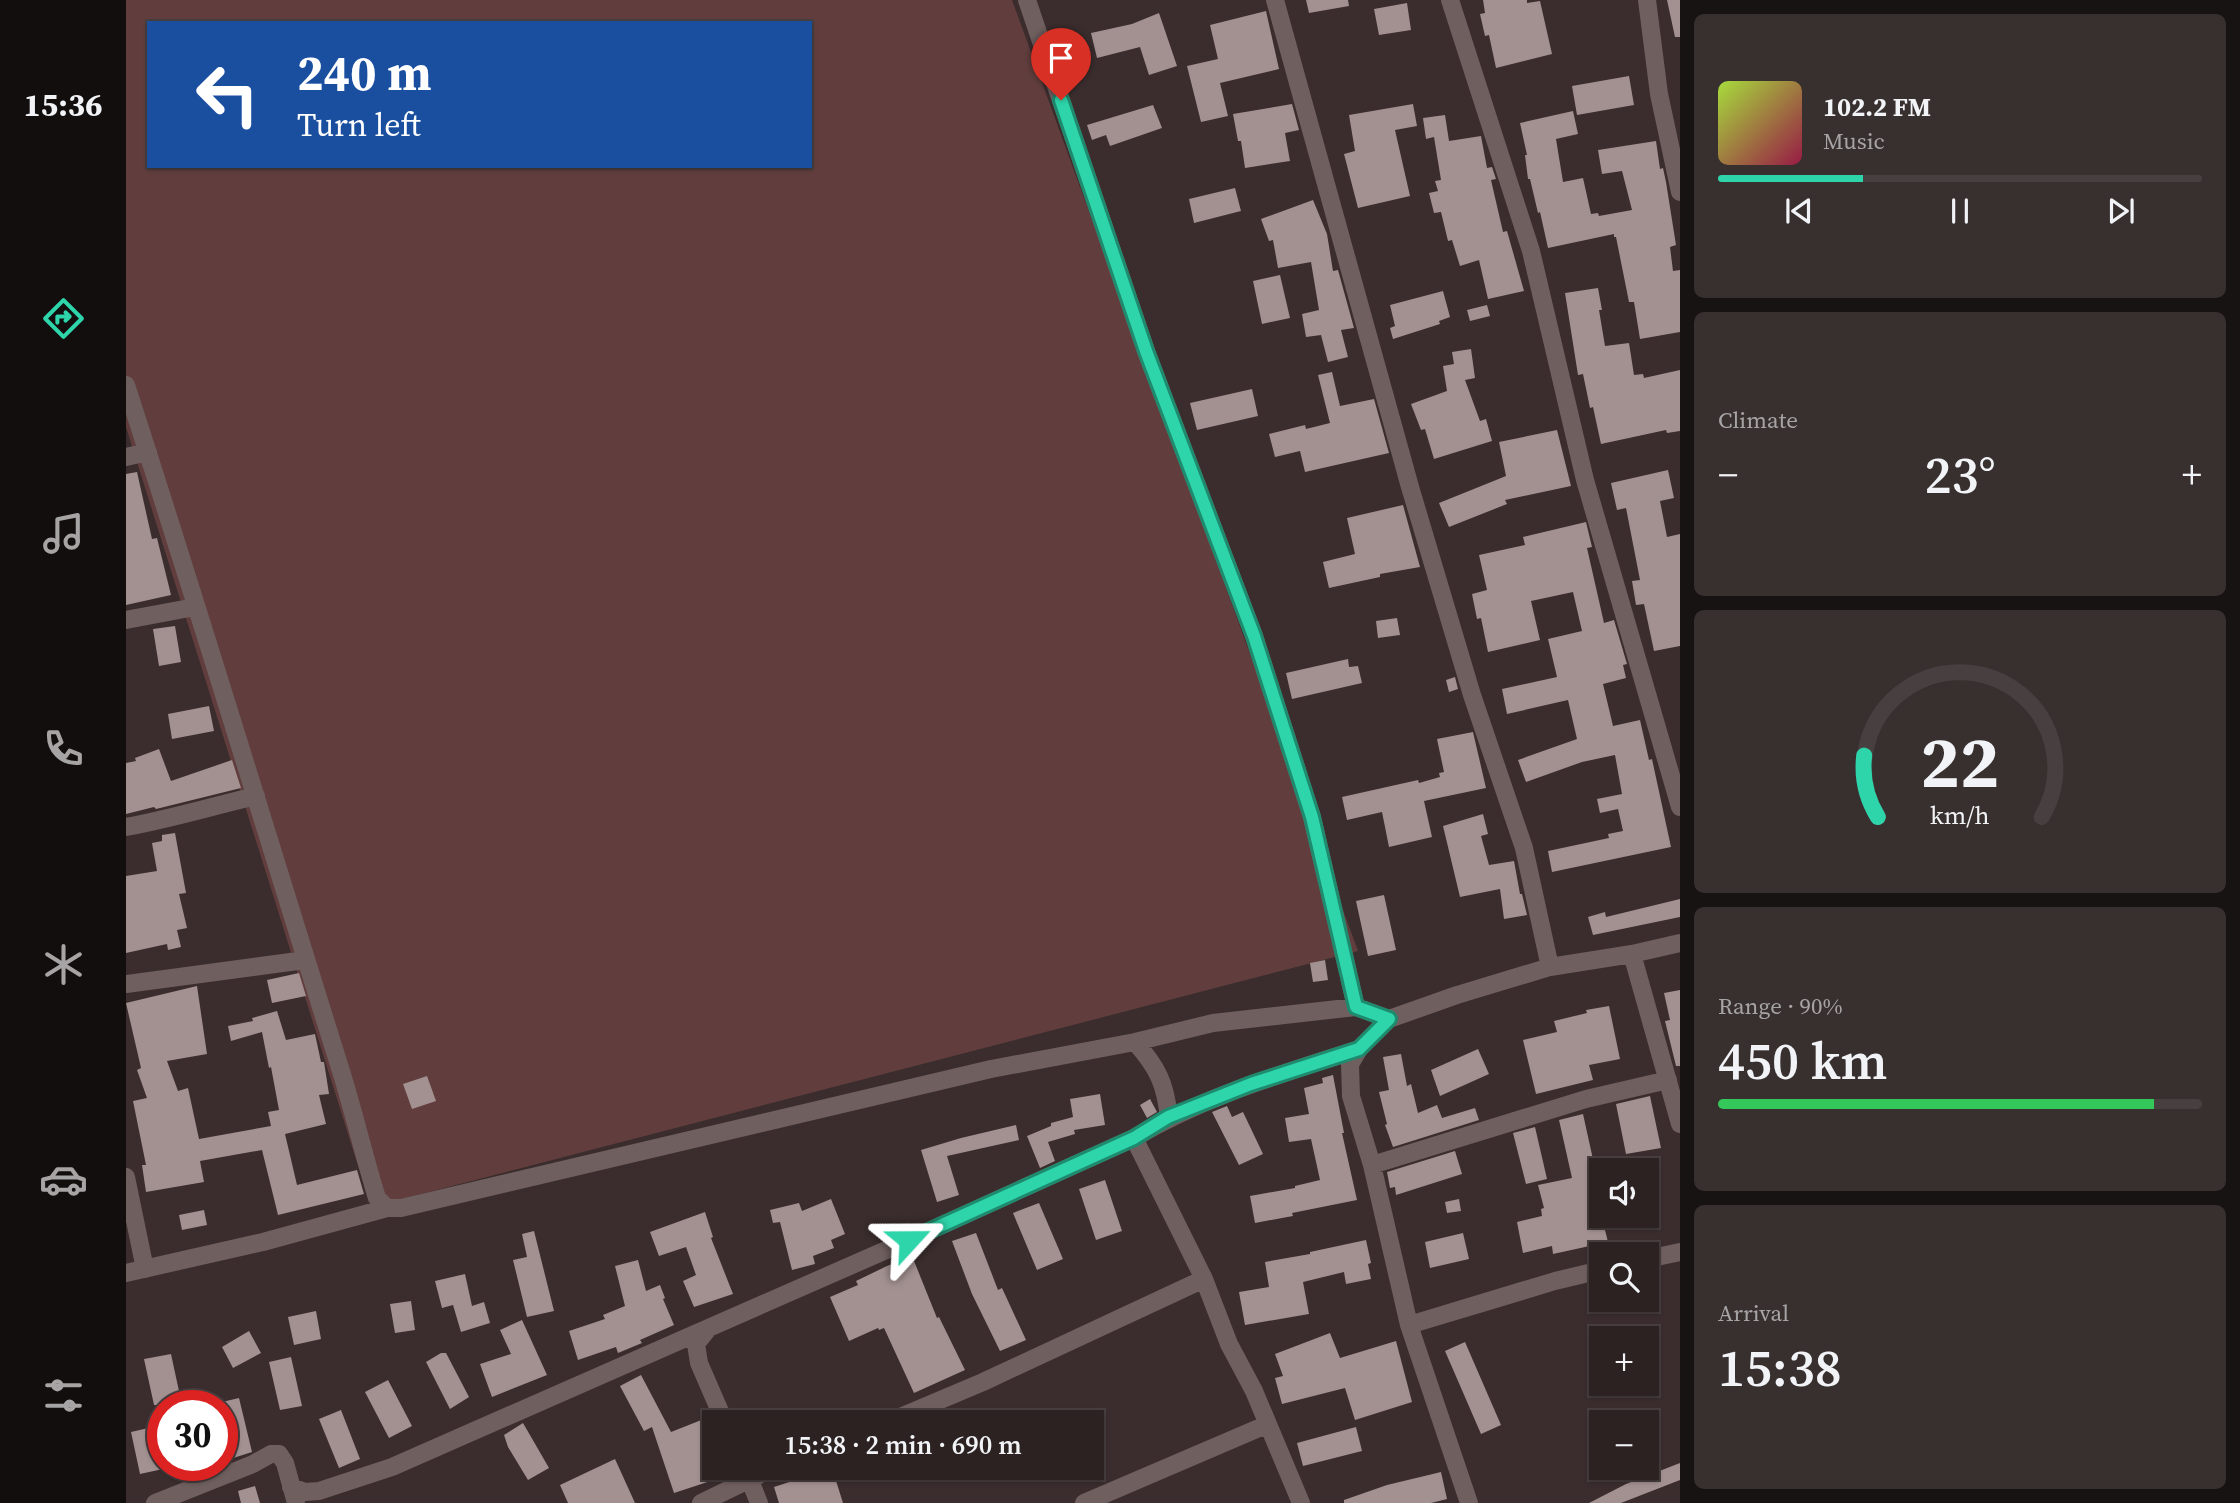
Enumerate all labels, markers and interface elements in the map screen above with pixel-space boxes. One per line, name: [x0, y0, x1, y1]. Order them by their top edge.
pin: [1031, 28, 1091, 100]
text: 240 m: [297, 39, 432, 106]
icon: arrive: [1042, 39, 1080, 77]
icon: left: [182, 49, 273, 140]
text: 15:36: [24, 83, 102, 127]
text: 102.2 FM: [1823, 89, 1931, 125]
text: Turn left: [297, 103, 421, 147]
text: Music: [1823, 125, 1885, 157]
icon: previous: [1780, 192, 1818, 230]
icon: pause: [1941, 192, 1979, 230]
icon: next: [2102, 192, 2140, 230]
icon: directions: [39, 294, 88, 343]
text: Climate: [1718, 404, 1798, 436]
text: 23°: [1924, 439, 1996, 510]
text: −: [1718, 449, 1738, 501]
text: +: [2182, 449, 2202, 501]
icon: music: [39, 509, 88, 558]
text: 22: [1921, 713, 1999, 812]
icon: phone: [39, 724, 88, 773]
text: km/h: [1930, 798, 1990, 832]
icon: climate: [39, 940, 88, 989]
text: Range · 90%: [1718, 990, 1843, 1022]
text: 450 km: [1718, 1025, 1887, 1096]
icon: car: [39, 1155, 88, 1204]
map controls: [1589, 1158, 1659, 1480]
button: sound: [1589, 1158, 1659, 1228]
position arrow: [872, 1203, 946, 1277]
button: search: [1589, 1242, 1659, 1312]
text: Arrival: [1718, 1297, 1789, 1329]
button: +: [1589, 1326, 1659, 1396]
text: 15:38: [1718, 1332, 1842, 1403]
icon: filters: [39, 1371, 88, 1420]
speed limit sign: 30: [147, 1390, 238, 1481]
button: −: [1589, 1410, 1659, 1480]
text: 15:38 · 2 min · 690 m: [784, 1427, 1022, 1463]

